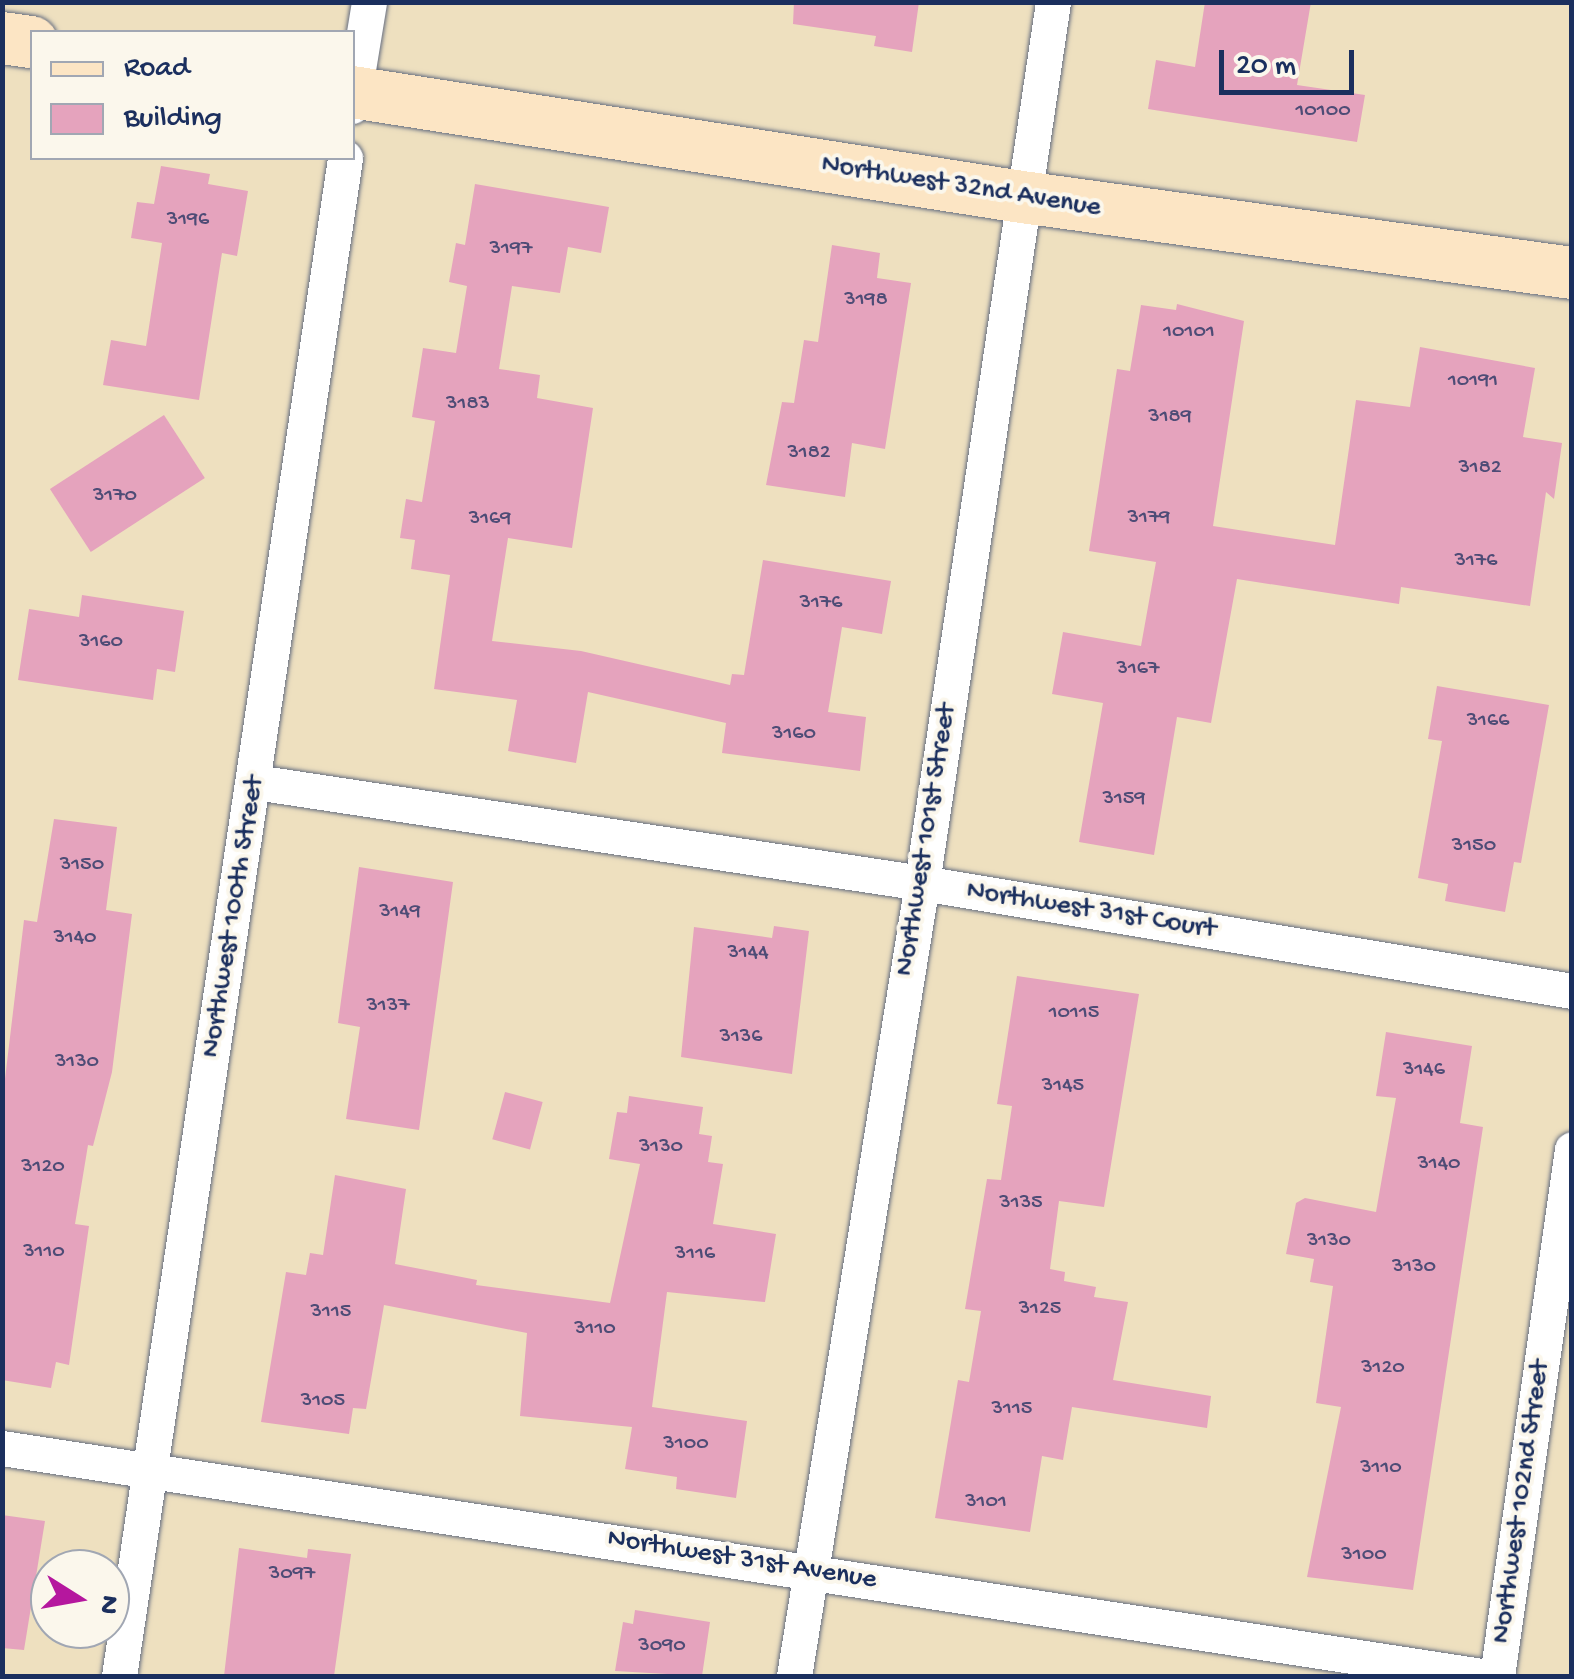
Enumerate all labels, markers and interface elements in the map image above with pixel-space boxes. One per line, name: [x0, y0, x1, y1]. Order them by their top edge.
legend: [30, 30, 355, 160]
scale bar: [1224, 30, 1359, 92]
text: 20 m: [1236, 50, 1296, 85]
text: Road: [124, 52, 190, 87]
house number: 10100: [1295, 99, 1351, 125]
text: Building: [124, 102, 222, 137]
street label: Northwest 32nd Avenue: [819, 148, 1103, 226]
house number: 3196: [167, 208, 209, 234]
house number: 3197: [490, 237, 532, 263]
house number: 3198: [844, 288, 888, 314]
house number: 10101: [1163, 320, 1215, 346]
house number: 10191: [1448, 369, 1498, 395]
house number: 3183: [446, 392, 490, 418]
house number: 3189: [1148, 405, 1192, 431]
house number: 3182: [787, 441, 831, 467]
house number: 3182: [1458, 456, 1502, 482]
house number: 3170: [93, 484, 137, 510]
house number: 3179: [1128, 506, 1170, 532]
house number: 3169: [469, 507, 511, 533]
house number: 3176: [1455, 549, 1497, 575]
house number: 3176: [800, 591, 842, 617]
house number: 3160: [79, 630, 123, 656]
house number: 3167: [1117, 657, 1159, 683]
street label: Northwest 101st Street: [889, 701, 965, 979]
house number: 3166: [1467, 709, 1509, 735]
house number: 3160: [772, 722, 816, 748]
street label: Northwest 100th Street: [195, 774, 273, 1060]
house number: 3159: [1103, 787, 1145, 813]
house number: 3150: [1452, 834, 1496, 860]
house number: 3150: [60, 853, 104, 879]
street label: Northwest 31st Court: [964, 875, 1218, 947]
house number: 3149: [379, 900, 421, 926]
house number: 3140: [53, 926, 97, 952]
house number: 3144: [727, 941, 769, 967]
house number: 3137: [366, 994, 410, 1020]
house number: 10115: [1049, 1001, 1099, 1027]
house number: 3136: [720, 1025, 762, 1051]
house number: 3130: [55, 1050, 99, 1076]
house number: 3146: [1403, 1058, 1445, 1084]
house number: 3145: [1042, 1074, 1084, 1100]
house number: 3130: [639, 1135, 683, 1161]
house number: 3140: [1417, 1152, 1461, 1178]
house number: 3120: [21, 1155, 65, 1181]
house number: 3135: [999, 1191, 1043, 1217]
house number: 3130: [1307, 1229, 1351, 1255]
house number: 3110: [23, 1240, 65, 1266]
house number: 3116: [675, 1242, 715, 1268]
house number: 3130: [1392, 1255, 1436, 1281]
house number: 3125: [1019, 1297, 1061, 1323]
house number: 3115: [311, 1300, 351, 1326]
house number: 3110: [574, 1317, 616, 1343]
house number: 3120: [1361, 1356, 1405, 1382]
street label: Northwest 102nd Street: [1485, 1358, 1559, 1646]
house number: 3105: [301, 1389, 345, 1415]
house number: 3115: [992, 1397, 1032, 1423]
house number: 3100: [663, 1432, 709, 1458]
house number: 3110: [1360, 1456, 1402, 1482]
house number: 3101: [965, 1490, 1007, 1516]
street label: Northwest 31st Avenue: [605, 1522, 879, 1598]
house number: 3100: [1341, 1543, 1387, 1569]
north arrow: [30, 1549, 130, 1649]
house number: 3097: [269, 1562, 315, 1588]
text: N: [90, 1592, 126, 1617]
house number: 3090: [638, 1634, 686, 1660]

